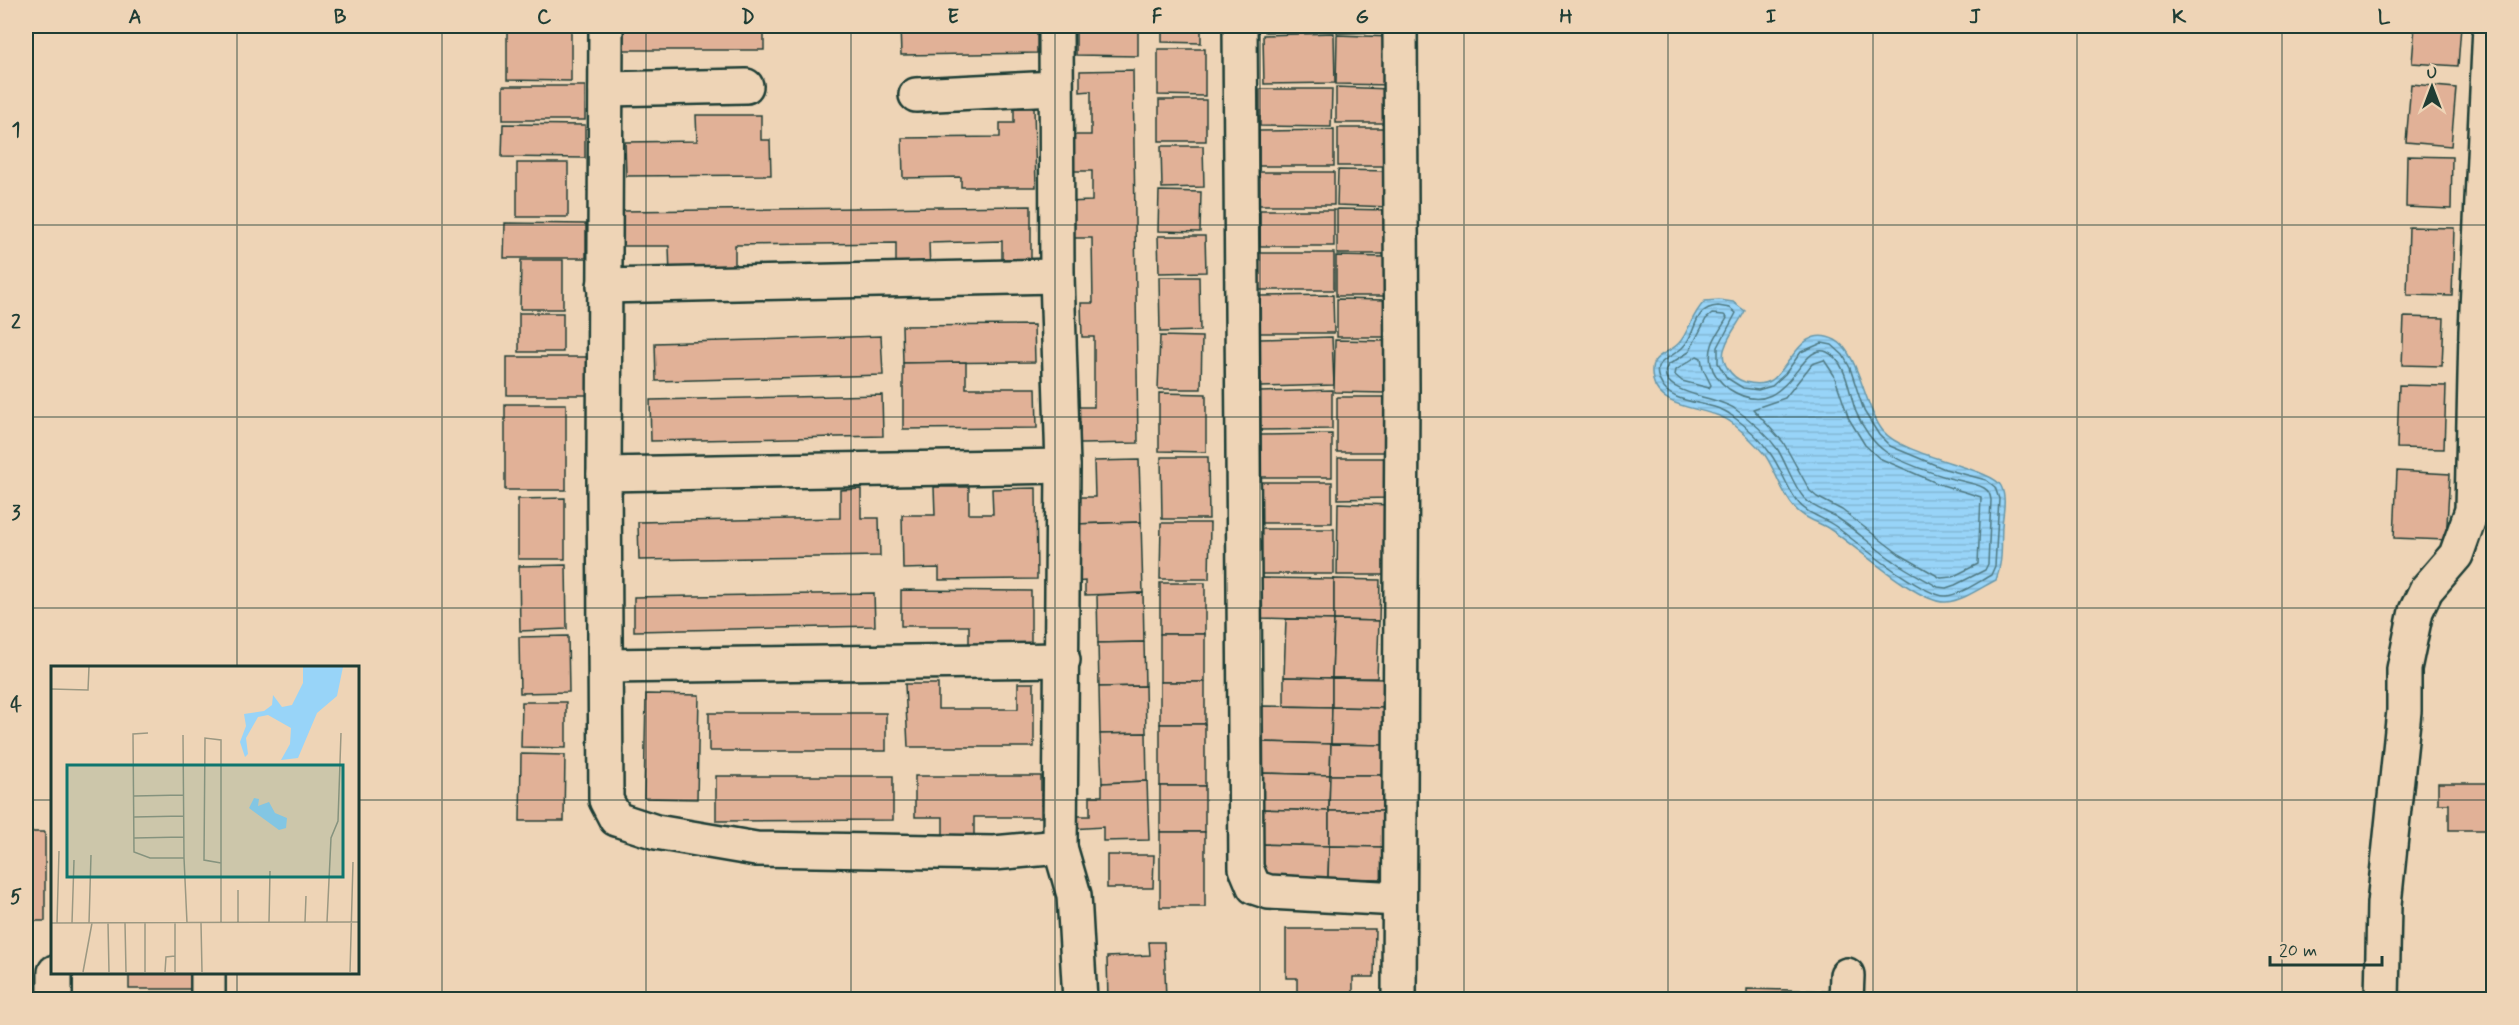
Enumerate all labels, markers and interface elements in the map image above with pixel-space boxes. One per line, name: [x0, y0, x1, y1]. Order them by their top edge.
text: A: [128, 4, 142, 31]
text: B: [334, 4, 347, 31]
text: C: [537, 4, 552, 31]
text: D: [741, 4, 755, 31]
text: E: [947, 4, 959, 31]
text: F: [1152, 4, 1163, 31]
text: G: [1355, 4, 1369, 31]
text: H: [1559, 4, 1573, 31]
text: I: [1766, 4, 1776, 31]
text: J: [1969, 4, 1981, 31]
text: K: [2172, 4, 2187, 31]
text: L: [2378, 4, 2391, 31]
north arrow: [2402, 57, 2462, 117]
text: U: [2427, 63, 2437, 84]
text: 1: [12, 117, 20, 144]
text: 2: [11, 309, 21, 336]
text: 3: [11, 500, 21, 527]
inset map: [51, 666, 358, 974]
text: 4: [10, 692, 22, 719]
text: 5: [10, 884, 22, 911]
scale bar: [2270, 929, 2382, 967]
text: 20 m: [2279, 939, 2317, 963]

